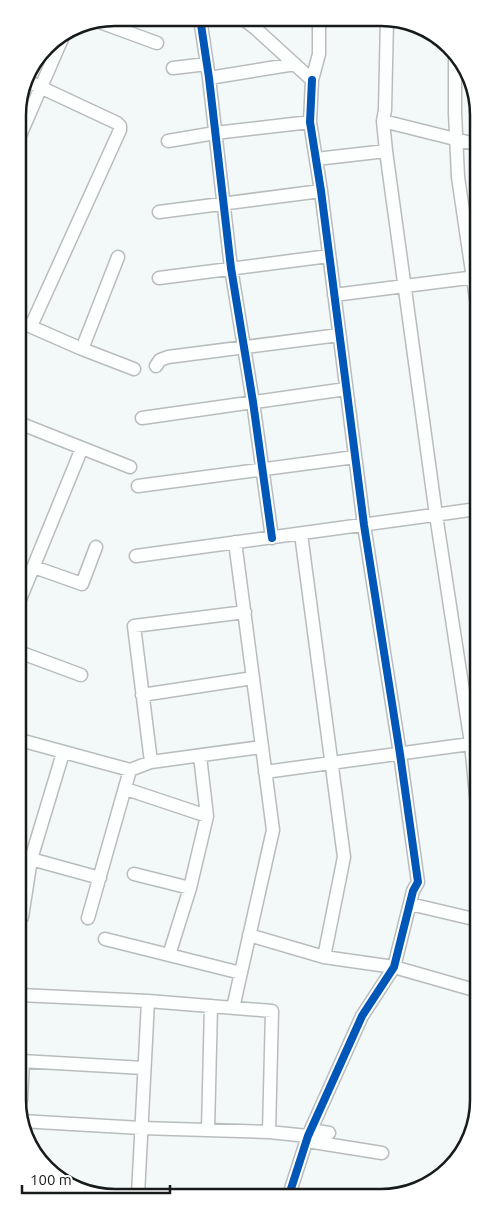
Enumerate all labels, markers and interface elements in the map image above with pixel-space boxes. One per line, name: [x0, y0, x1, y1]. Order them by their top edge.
scale bar: [22, 1162, 170, 1194]
text: 100 m: [30, 1171, 72, 1188]

